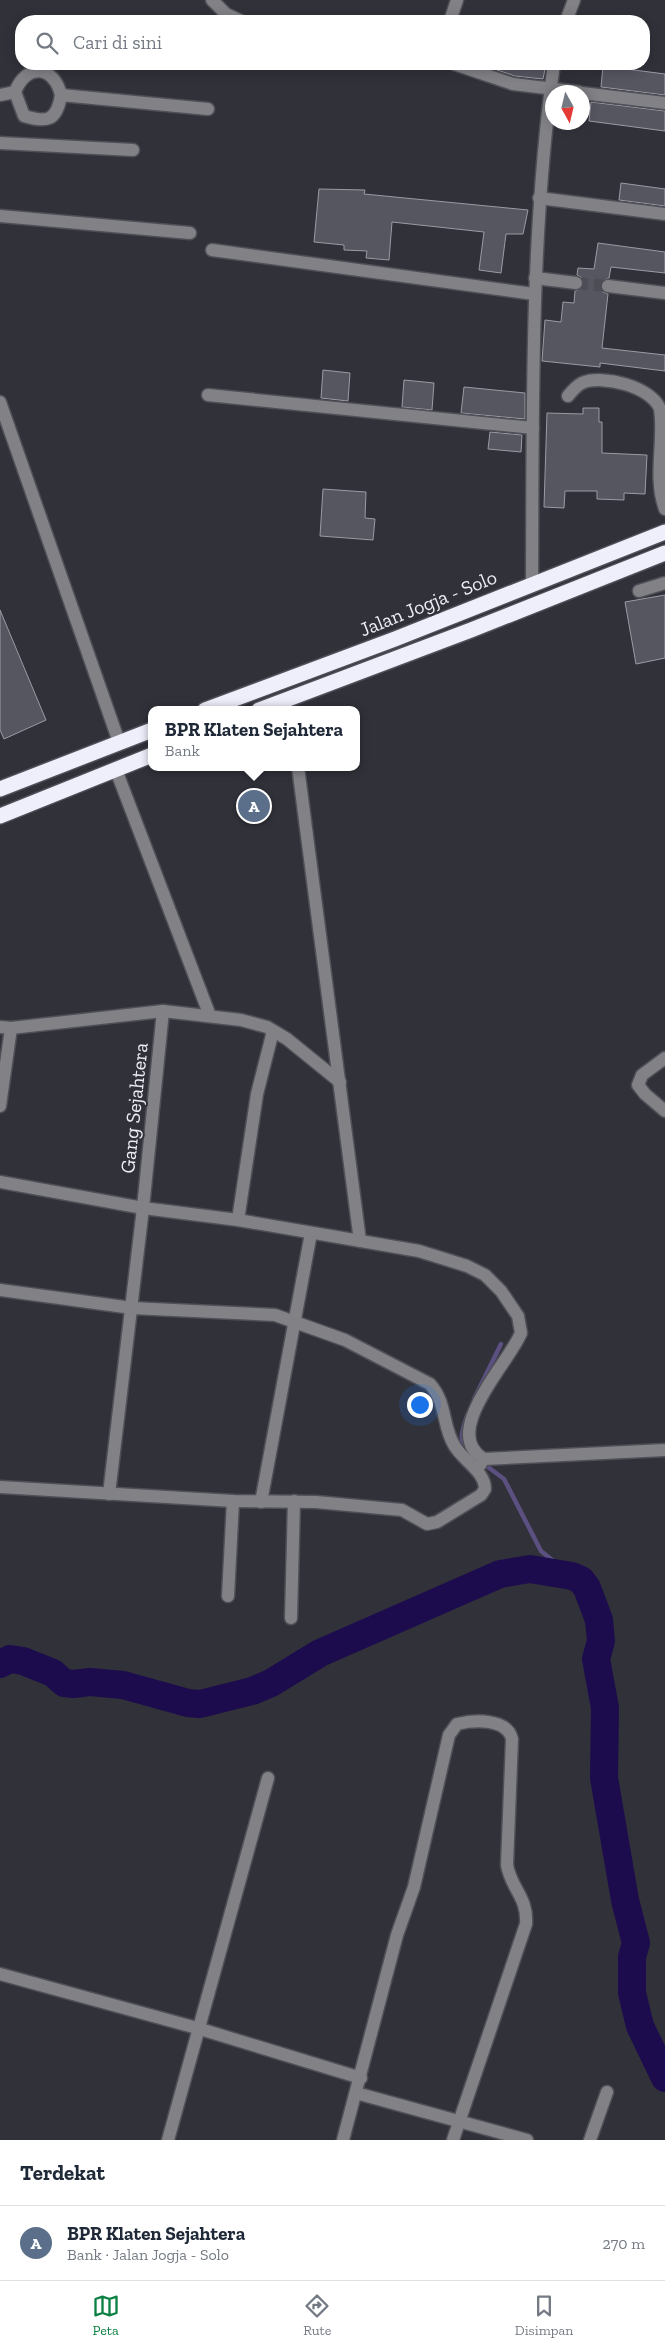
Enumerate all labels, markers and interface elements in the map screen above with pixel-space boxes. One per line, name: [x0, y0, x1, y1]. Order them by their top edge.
search box: [15, 15, 650, 70]
icon: search: [33, 29, 61, 57]
text: Cari di sini: [73, 31, 162, 54]
north arrow: [545, 85, 590, 130]
street label: Jalan Jogja - Solo: [356, 565, 500, 641]
popup: [148, 706, 360, 771]
text: BPR Klaten Sejahtera: [165, 718, 343, 741]
text: Bank: [165, 741, 200, 760]
pin: A: [238, 787, 270, 825]
street label: Gang Sejahtera: [115, 1041, 153, 1175]
your location: [407, 1392, 433, 1418]
text: Terdekat: [20, 2160, 105, 2185]
text: BPR Klaten Sejahtera: [67, 2222, 245, 2245]
text: A: [31, 2234, 42, 2253]
text: 270 m: [603, 2234, 645, 2253]
text: Bank · Jalan Jogja - Solo: [67, 2245, 229, 2264]
tab: Peta: [92, 2292, 120, 2339]
tab: Rute: [303, 2292, 331, 2339]
tab: Disimpan: [515, 2292, 573, 2339]

